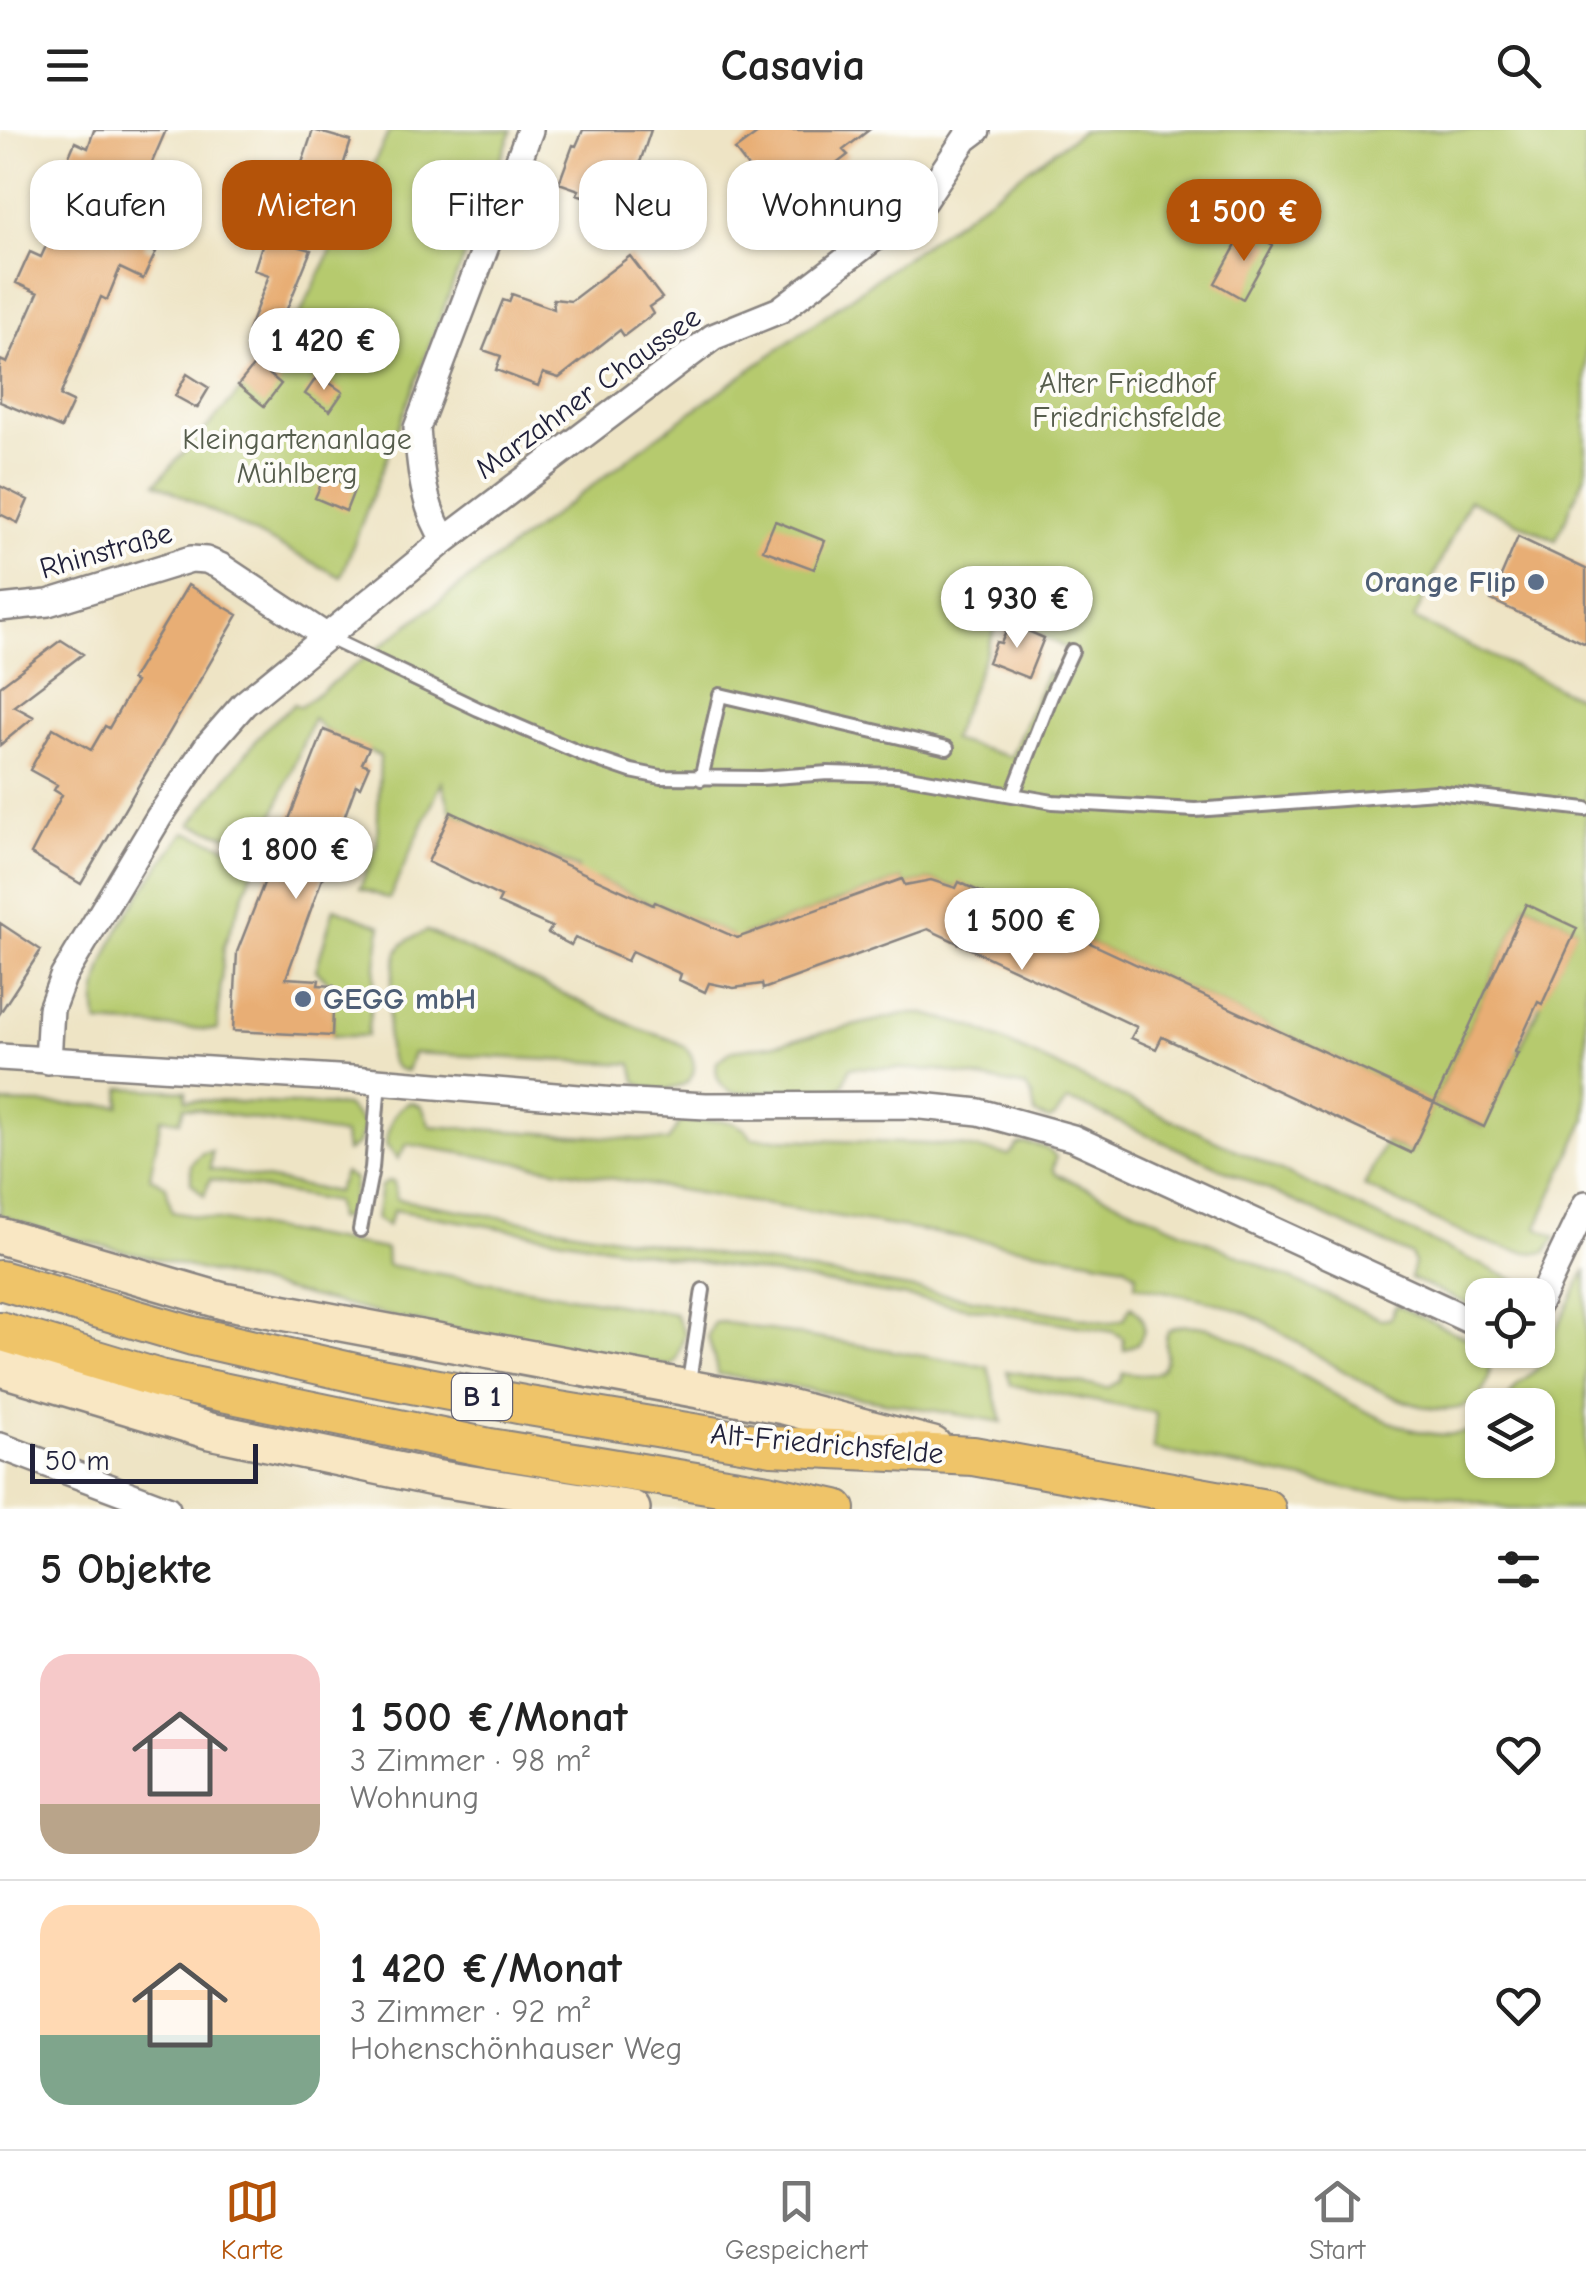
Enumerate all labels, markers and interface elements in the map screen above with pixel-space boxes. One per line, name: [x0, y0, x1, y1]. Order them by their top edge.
icon: menu: [40, 38, 95, 93]
icon: search: [1491, 38, 1546, 93]
text: Casavia: [721, 39, 865, 91]
chip: Kaufen: [30, 160, 202, 250]
chip: Mieten: [222, 160, 392, 250]
chip: Filter: [412, 160, 559, 250]
chip: Neu: [579, 160, 707, 250]
chip: Wohnung: [727, 160, 938, 250]
pin: 1 500 €: [1152, 179, 1336, 264]
text: 1 500 €: [1188, 193, 1300, 230]
street label: Marzahner Chaussee: [468, 299, 708, 487]
pin: 1 420 €: [232, 308, 416, 393]
text: 1 420 €: [271, 322, 377, 359]
park label: Alter Friedhof Friedrichsfelde: [1032, 366, 1222, 435]
park label: Kleingartenanlage Mühlberg: [182, 422, 412, 491]
street label: Rhinstraße: [36, 515, 176, 587]
place label: Orange Flip: [1365, 565, 1516, 600]
pin: 1 930 €: [925, 566, 1109, 651]
marker: Orange Flip: [1525, 571, 1547, 593]
text: 1 930 €: [963, 580, 1071, 617]
pin: 1 800 €: [204, 817, 388, 902]
text: 1 800 €: [241, 831, 351, 868]
pin: 1 500 €: [930, 888, 1114, 973]
text: 1 500 €: [966, 902, 1078, 939]
place label: GEGG mbH: [323, 982, 476, 1017]
marker: GEGG mbH: [292, 988, 314, 1010]
map controls: [1465, 1278, 1555, 1478]
button: locate: [1465, 1278, 1555, 1368]
road number: B 1: [452, 1374, 512, 1420]
button: layers: [1465, 1388, 1555, 1478]
street label: Alt-Friedrichsfelde: [709, 1416, 945, 1472]
scale bar: [30, 1439, 258, 1484]
text: 50 m: [45, 1445, 110, 1477]
icon: filters: [1491, 1542, 1546, 1597]
text: 5 Objekte: [40, 1545, 212, 1594]
text: 1 500 €/Monat: [350, 1693, 628, 1742]
icon: home: [120, 1694, 240, 1814]
icon: heart: [1491, 1727, 1546, 1782]
text: 3 Zimmer · 98 m²: [350, 1742, 590, 1779]
text: Wohnung: [350, 1779, 479, 1816]
text: 1 420 €/Monat: [350, 1944, 622, 1993]
icon: home: [120, 1945, 240, 2065]
icon: heart: [1491, 1978, 1546, 2033]
text: 3 Zimmer · 92 m²: [350, 1993, 590, 2030]
text: Hohenschönhauser Weg: [350, 2030, 683, 2067]
tab: Karte: [221, 2174, 283, 2266]
tab: Gespeichert: [725, 2174, 867, 2266]
tab: Start: [1309, 2174, 1365, 2266]

